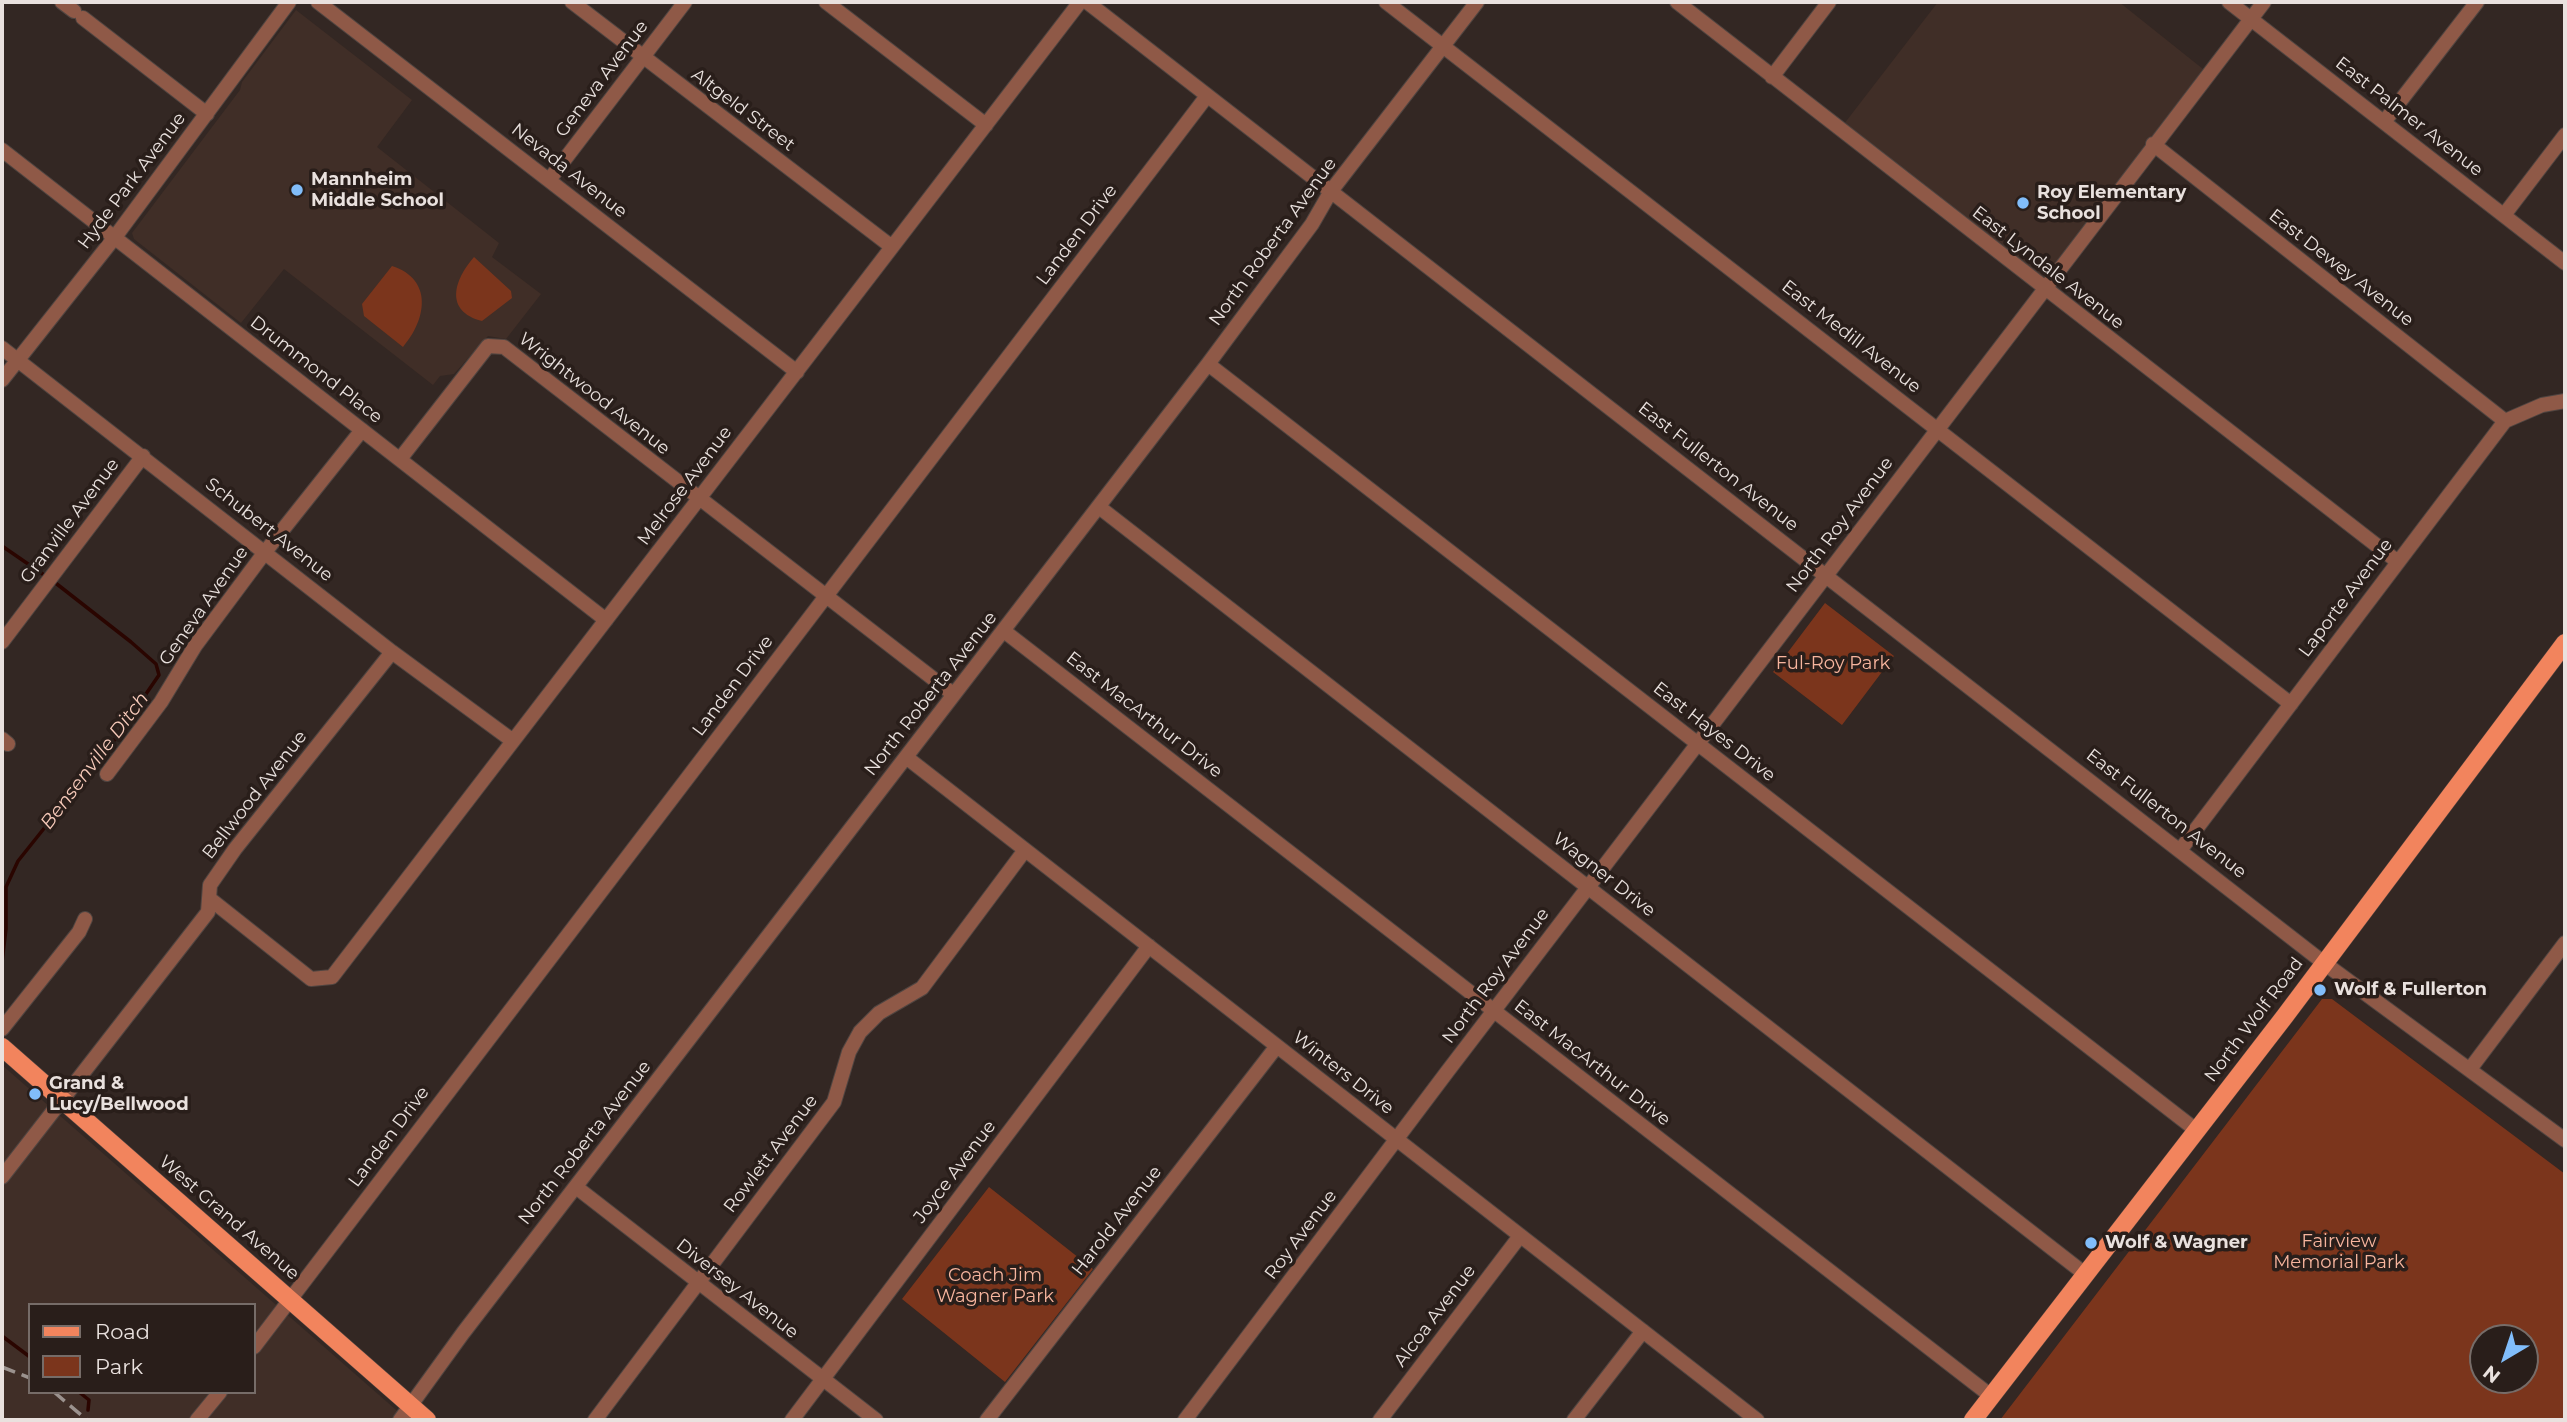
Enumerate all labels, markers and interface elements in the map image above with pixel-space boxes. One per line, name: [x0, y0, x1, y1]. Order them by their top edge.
street label: Geneva Avenue: [551, 16, 653, 142]
street label: East Palmer Avenue: [2331, 53, 2487, 181]
street label: Altgeld Street: [687, 64, 799, 156]
street label: Hyde Park Avenue: [74, 108, 190, 254]
street label: Nevada Avenue: [507, 119, 631, 223]
street label: North Roberta Avenue: [1205, 154, 1341, 330]
place label: Mannheim Middle School: [311, 169, 444, 212]
street label: Landen Drive: [1032, 180, 1122, 290]
marker: Mannheim Middle School: [289, 182, 305, 198]
place label: Roy Elementary School: [2037, 182, 2186, 224]
marker: Roy Elementary School: [2015, 195, 2031, 211]
street label: East Lyndale Avenue: [1968, 202, 2128, 334]
street label: East Dewey Avenue: [2264, 205, 2418, 331]
street label: East Medill Avenue: [1777, 276, 1925, 398]
street label: Drummond Place: [246, 312, 386, 428]
street label: Wrightwood Avenue: [514, 328, 674, 460]
street label: East Fullerton Avenue: [1633, 398, 1803, 536]
street label: Melrose Avenue: [633, 422, 737, 550]
street label: North Roy Avenue: [1782, 453, 1898, 597]
street label: Granville Avenue: [16, 454, 124, 588]
street label: Schubert Avenue: [201, 474, 337, 586]
street label: Laporte Avenue: [2294, 535, 2398, 661]
street label: Geneva Avenue: [155, 542, 253, 670]
street label: North Roberta Avenue: [860, 607, 1002, 781]
street label: Landen Drive: [688, 631, 778, 741]
street label: East MacArthur Drive: [1062, 647, 1226, 783]
park label: Ful-Roy Park: [1776, 653, 1890, 675]
street label: East Hayes Drive: [1649, 678, 1779, 786]
water label: Bensenville Ditch: [36, 688, 154, 834]
street label: Bellwood Avenue: [198, 726, 312, 864]
street label: East Fullerton Avenue: [2081, 745, 2251, 883]
street label: Wagner Drive: [1548, 828, 1660, 922]
street label: North Roy Avenue: [1438, 904, 1554, 1048]
street label: North Wolf Road: [2200, 953, 2308, 1087]
place label: Wolf & Fullerton: [2334, 979, 2487, 1001]
marker: Wolf & Fullerton: [2312, 982, 2328, 998]
street label: East MacArthur Drive: [1510, 995, 1674, 1131]
street label: Winters Drive: [1288, 1027, 1398, 1119]
street label: North Roberta Avenue: [514, 1056, 656, 1230]
place label: Grand & Lucy/Bellwood: [49, 1073, 189, 1116]
street label: Landen Drive: [344, 1082, 434, 1192]
marker: Grand & Lucy/Bellwood: [27, 1086, 43, 1102]
street label: Rowlett Avenue: [719, 1091, 823, 1217]
street label: Joyce Avenue: [909, 1116, 1001, 1228]
street label: West Grand Avenue: [154, 1151, 304, 1285]
street label: Harold Avenue: [1067, 1162, 1167, 1280]
street label: Roy Avenue: [1260, 1186, 1342, 1284]
park label: Fairview Memorial Park: [2273, 1231, 2405, 1274]
place label: Wolf & Wagner: [2105, 1232, 2248, 1254]
street label: Diversey Avenue: [672, 1235, 802, 1343]
marker: Wolf & Wagner: [2083, 1235, 2099, 1251]
street label: Alcoa Avenue: [1390, 1261, 1480, 1371]
park label: Coach Jim Wagner Park: [936, 1265, 1054, 1308]
legend: [28, 1303, 256, 1394]
text: Road: [95, 1319, 150, 1344]
north arrow: [2469, 1324, 2539, 1394]
text: Park: [95, 1354, 143, 1379]
text: N: [2479, 1360, 2505, 1388]

